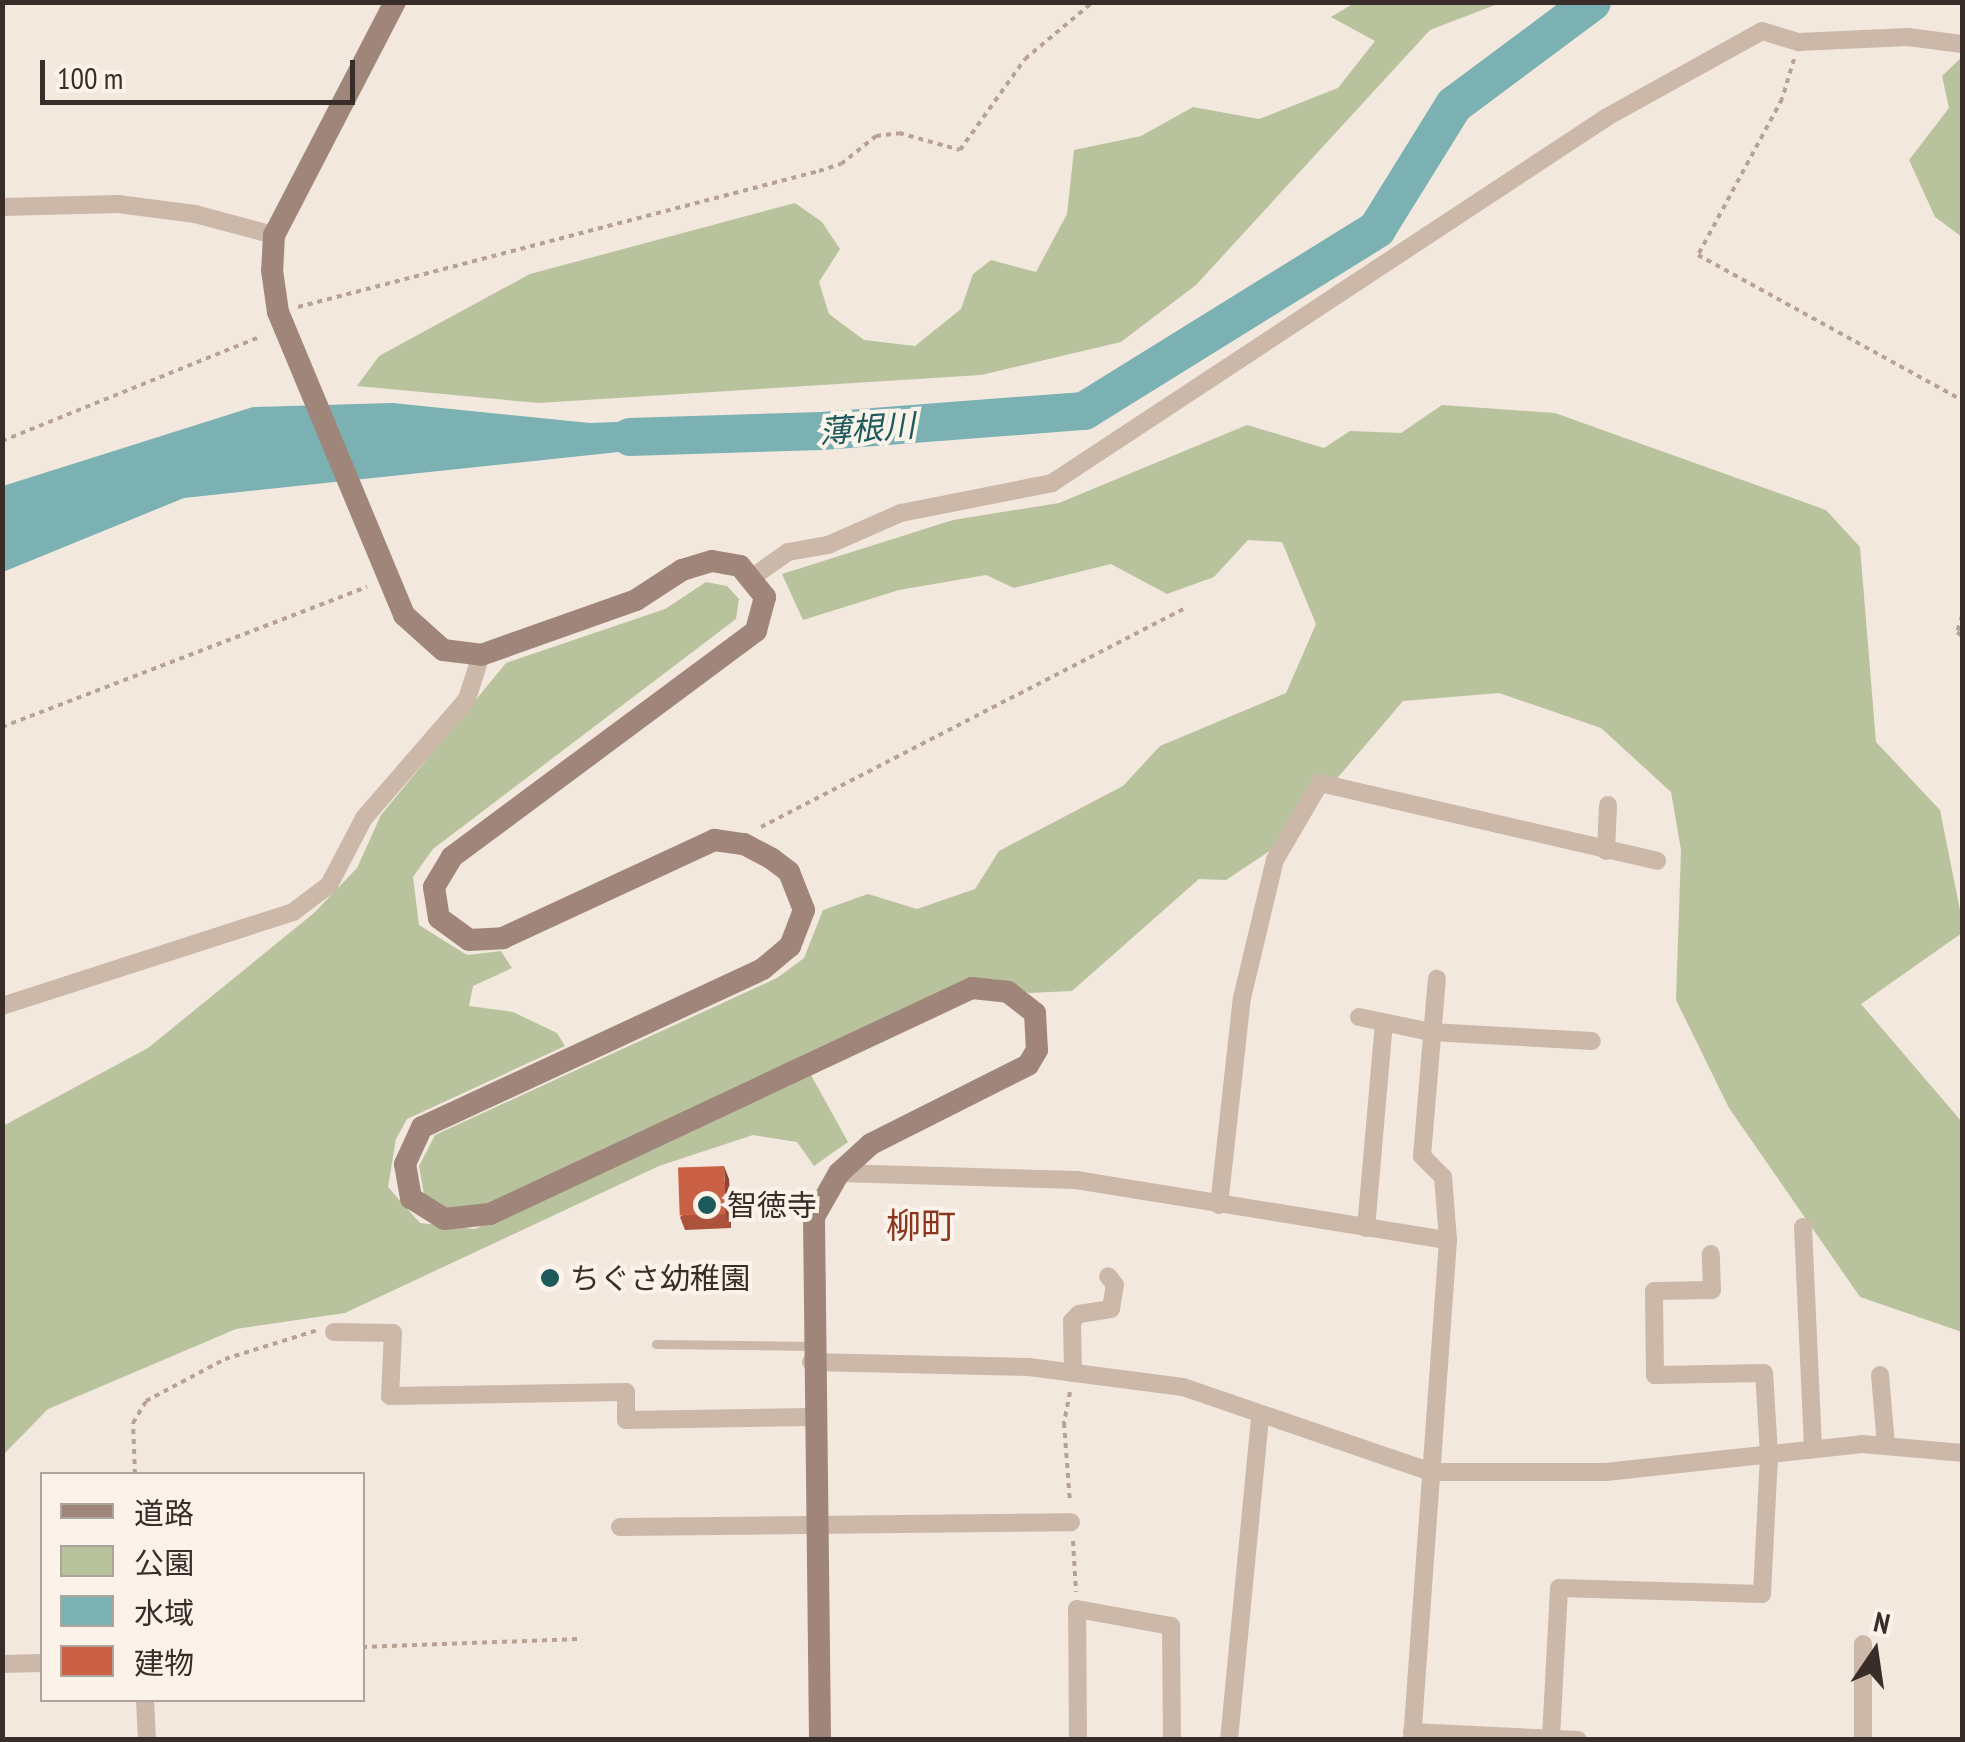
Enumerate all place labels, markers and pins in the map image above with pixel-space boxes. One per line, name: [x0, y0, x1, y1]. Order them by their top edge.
place label: 智徳寺: [727, 1187, 817, 1223]
marker: 智徳寺: [696, 1194, 718, 1216]
place label: ちぐさ幼稚園: [570, 1260, 750, 1296]
marker: ちぐさ幼稚園: [539, 1267, 561, 1289]

